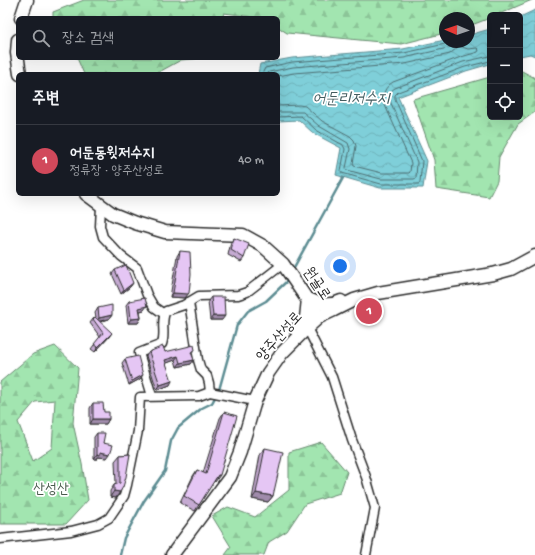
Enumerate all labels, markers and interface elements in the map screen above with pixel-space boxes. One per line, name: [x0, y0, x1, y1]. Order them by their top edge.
north arrow: [439, 12, 475, 48]
map controls: [487, 12, 523, 120]
button: +: [487, 12, 523, 48]
search box: [16, 16, 280, 60]
icon: search: [30, 27, 52, 49]
text: 장소 검색: [62, 30, 114, 48]
button: −: [487, 48, 523, 84]
button: locate: [487, 84, 523, 120]
text: 주변: [32, 90, 59, 110]
water label: 어둔리저수지: [312, 91, 392, 110]
text: 어둔동윗저수지: [70, 145, 155, 163]
text: 1: [42, 153, 48, 168]
text: 40 m: [238, 153, 264, 168]
text: 정류장 · 양주산성로: [70, 164, 164, 179]
your location: [330, 256, 350, 276]
street label: 원골로: [298, 264, 334, 304]
pin: 1: [356, 296, 382, 326]
street label: 양주산성로: [253, 309, 307, 365]
park label: 산성산: [33, 481, 69, 499]

